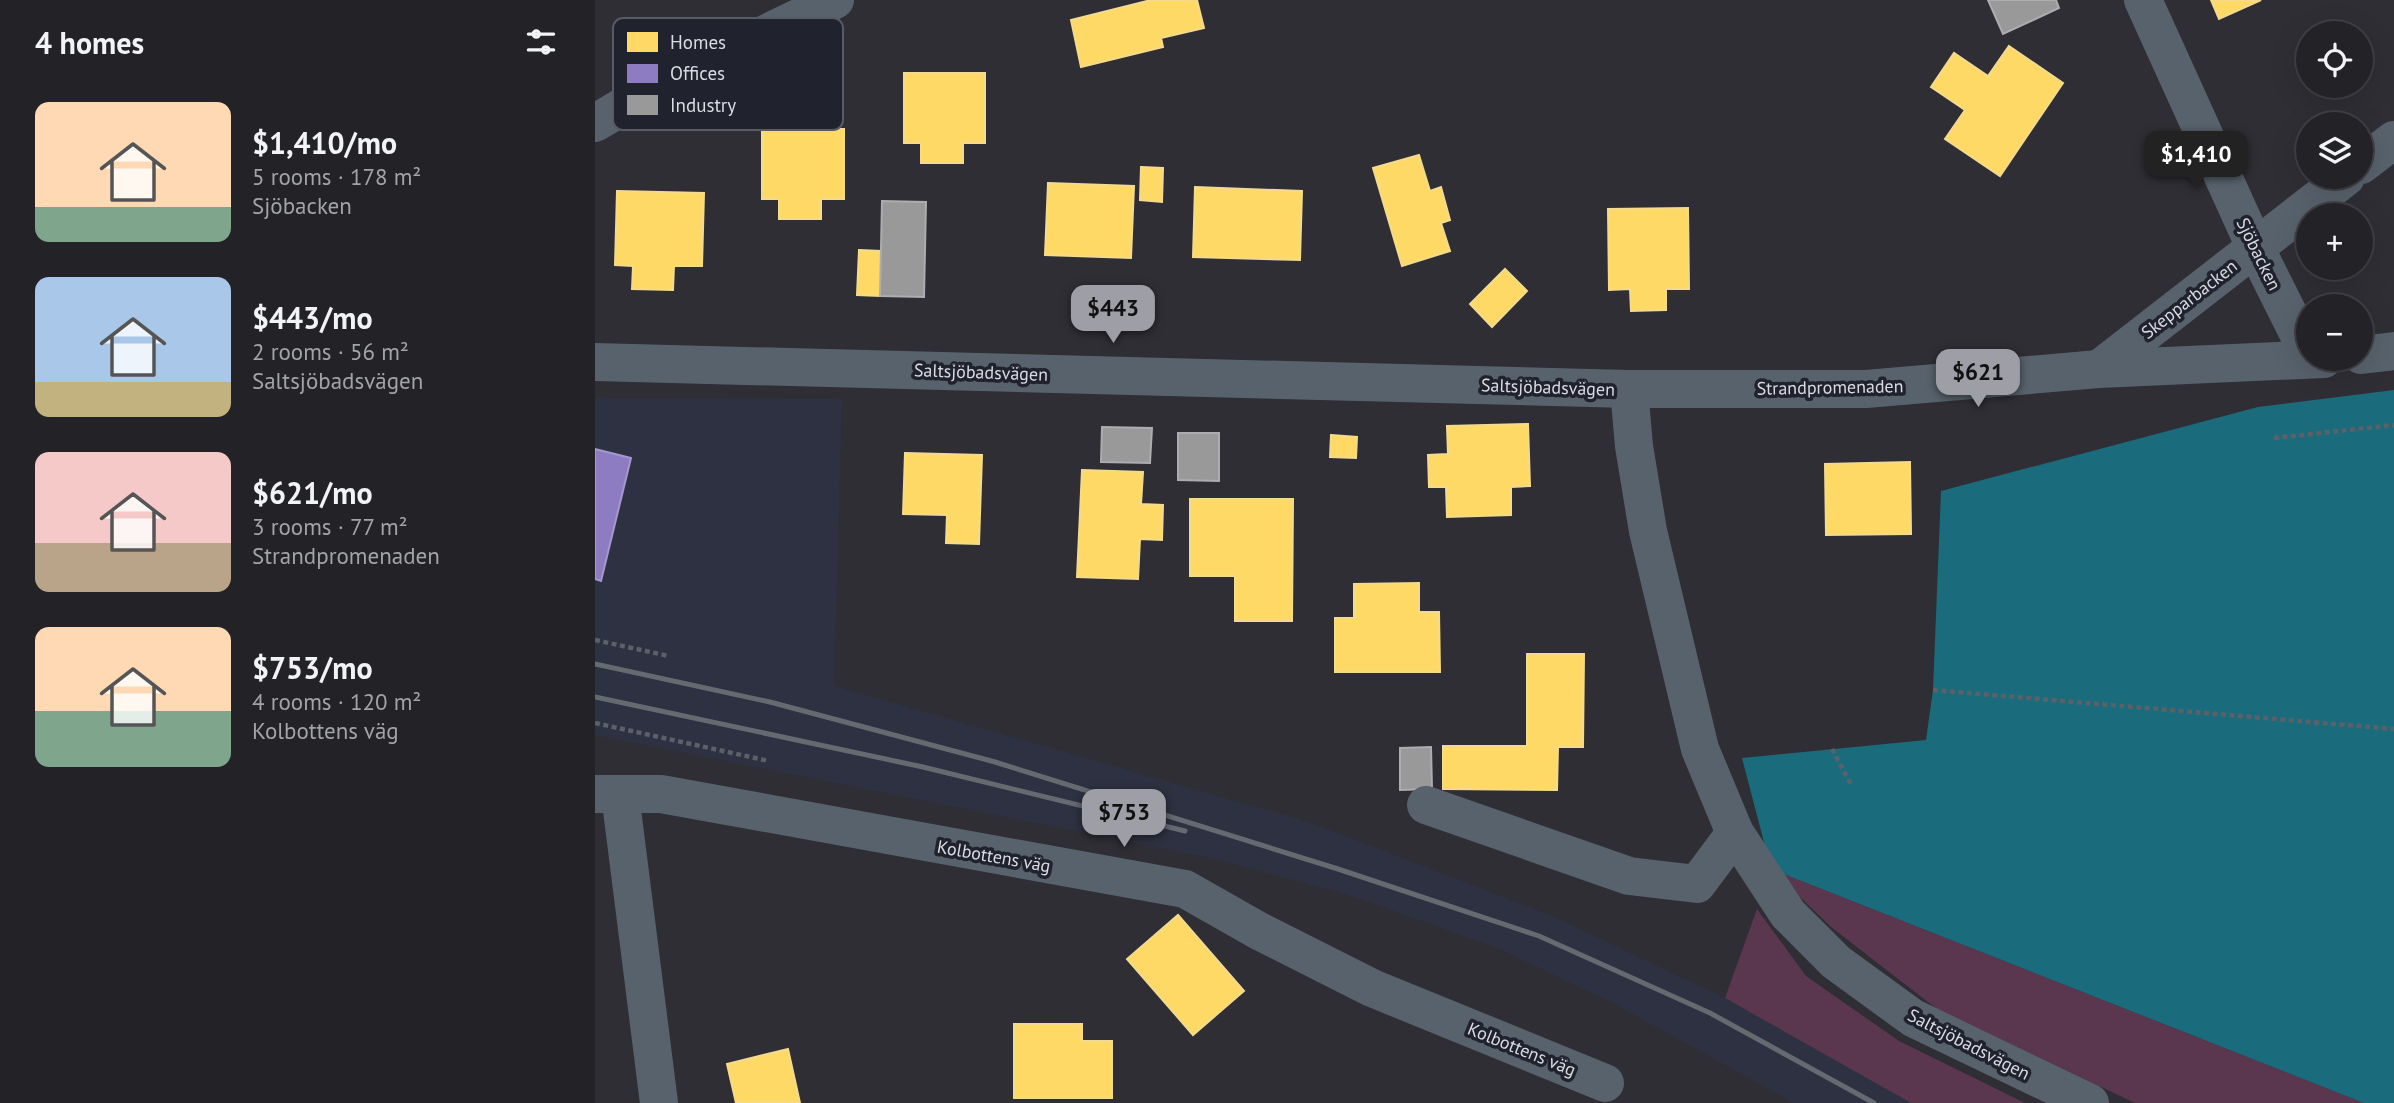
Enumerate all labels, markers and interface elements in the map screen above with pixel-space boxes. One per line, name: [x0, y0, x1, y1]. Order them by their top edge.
legend: [613, 18, 843, 130]
map controls: [2296, 21, 2373, 371]
button: locate: [2296, 21, 2373, 98]
text: 4 homes: [35, 23, 144, 62]
icon: filters: [522, 23, 560, 61]
text: Homes: [670, 30, 726, 54]
text: Offices: [670, 61, 725, 85]
text: Industry: [670, 93, 736, 117]
button: layers: [2296, 112, 2373, 189]
text: $1,410/mo: [252, 123, 397, 162]
icon: home: [91, 130, 175, 214]
pin: $1,410: [2139, 132, 2253, 191]
text: $1,410: [2160, 139, 2232, 168]
text: 5 rooms · 178 m²: [252, 162, 421, 191]
text: Sjöbacken: [252, 191, 352, 220]
button: +: [2296, 203, 2373, 280]
street label: Sjöbacken: [2232, 214, 2286, 294]
street label: Skepparbacken: [2136, 254, 2242, 344]
pin: $443: [1072, 286, 1154, 345]
text: $443: [1087, 293, 1139, 322]
button: −: [2296, 294, 2373, 371]
text: $443/mo: [252, 298, 373, 337]
icon: home: [91, 305, 175, 389]
text: 2 rooms · 56 m²: [252, 337, 409, 366]
pin: $621: [1937, 350, 2019, 409]
text: $621: [1952, 357, 2004, 386]
street label: Saltsjöbadsvägen: [914, 358, 1048, 386]
text: Saltsjöbadsvägen: [252, 366, 423, 395]
street label: Saltsjöbadsvägen: [1481, 373, 1615, 401]
street label: Strandpromenaden: [1756, 374, 1904, 400]
text: $621/mo: [252, 473, 373, 512]
icon: home: [91, 480, 175, 564]
text: 3 rooms · 77 m²: [252, 512, 408, 541]
text: Strandpromenaden: [252, 541, 440, 570]
text: $753/mo: [252, 648, 373, 687]
icon: home: [91, 655, 175, 739]
text: 4 rooms · 120 m²: [252, 687, 421, 716]
text: Kolbottens väg: [252, 716, 399, 745]
pin: $753: [1083, 790, 1165, 849]
text: $753: [1098, 797, 1150, 826]
street label: Kolbottens väg: [935, 835, 1053, 877]
street label: Saltsjöbadsvägen: [1904, 1003, 2034, 1085]
street label: Kolbottens väg: [1464, 1017, 1580, 1081]

